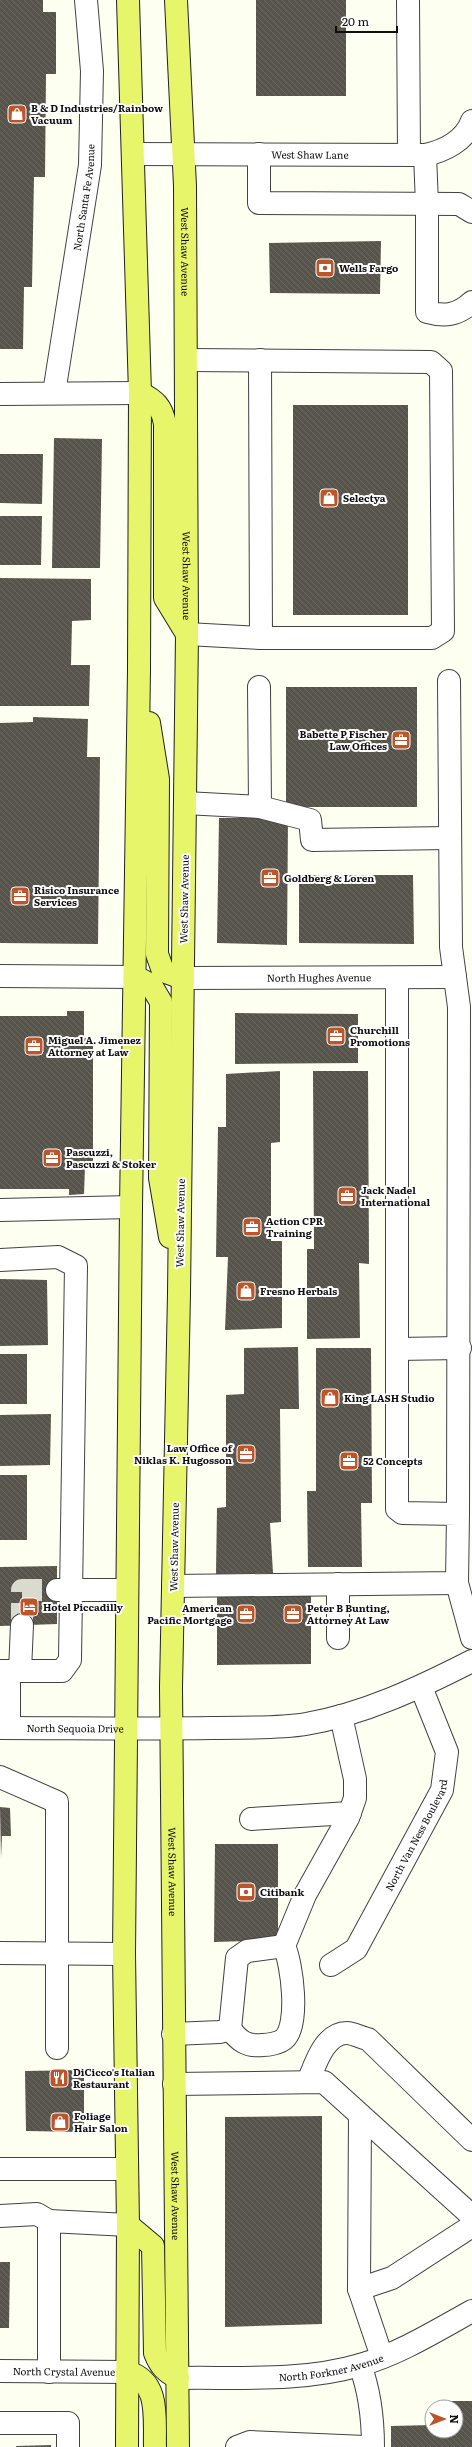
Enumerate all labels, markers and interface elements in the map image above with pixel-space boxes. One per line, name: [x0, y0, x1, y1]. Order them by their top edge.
scale bar: [336, 8, 397, 34]
text: 20 m: [342, 12, 369, 30]
place label: B & D Industries/Rainbow Vacuum: [31, 100, 163, 127]
shop icon: B & D Industries/Rainbow Vacuum: [6, 103, 28, 125]
street label: North Santa Fe Avenue: [69, 144, 97, 252]
street label: West Shaw Lane: [271, 146, 349, 162]
street label: West Shaw Avenue: [178, 207, 193, 296]
bank icon: Wells Fargo: [314, 257, 336, 279]
place label: Wells Fargo: [339, 260, 398, 275]
shop icon: Selectya: [318, 487, 340, 509]
place label: Selectya: [343, 490, 386, 505]
street label: West Shaw Avenue: [180, 531, 195, 620]
place label: Babette P Fischer Law Offices: [299, 726, 388, 753]
office icon: Babette P Fischer Law Offices: [390, 729, 412, 751]
street label: West Shaw Avenue: [175, 854, 192, 944]
office icon: Goldberg & Loren: [259, 867, 281, 889]
place label: Goldberg & Loren: [284, 870, 374, 885]
place label: Risico Insurance Services: [34, 882, 119, 909]
office icon: Risico Insurance Services: [9, 885, 31, 907]
street label: North Hughes Avenue: [267, 969, 371, 985]
place label: Churchill Promotions: [350, 1022, 410, 1049]
office icon: Churchill Promotions: [325, 1025, 347, 1047]
place label: Miguel A. Jimenez Attorney at Law: [48, 1032, 142, 1059]
office icon: Miguel A. Jimenez Attorney at Law: [23, 1035, 45, 1057]
place label: Pascuzzi, Pascuzzi & Stoker: [66, 1144, 157, 1171]
office icon: Pascuzzi, Pascuzzi & Stoker: [41, 1147, 63, 1169]
street label: West Shaw Avenue: [171, 1178, 188, 1268]
place label: Jack Nadel International: [361, 1182, 430, 1209]
office icon: Jack Nadel International: [336, 1185, 358, 1207]
place label: Action CPR Training: [266, 1213, 324, 1240]
office icon: Action CPR Training: [241, 1216, 263, 1238]
shop icon: Fresno Herbals: [235, 1280, 257, 1302]
place label: Fresno Herbals: [260, 1283, 337, 1298]
shop icon: King LASH Studio: [319, 1387, 341, 1409]
place label: King LASH Studio: [344, 1390, 435, 1405]
place label: Law Office of Niklas K. Hugosson: [134, 1440, 234, 1467]
office icon: Law Office of Niklas K. Hugosson: [235, 1443, 257, 1465]
office icon: 52 Concepts: [338, 1450, 360, 1472]
place label: 52 Concepts: [363, 1453, 422, 1468]
street label: West Shaw Avenue: [165, 1502, 182, 1592]
hotel icon: Hotel Piccadilly: [18, 1596, 40, 1618]
place label: Hotel Piccadilly: [43, 1599, 124, 1614]
place label: American Pacific Mortgage: [147, 1600, 232, 1627]
place label: Peter B Bunting, Attorney At Law: [307, 1600, 390, 1627]
office icon: American Pacific Mortgage: [235, 1603, 257, 1625]
office icon: Peter B Bunting, Attorney At Law: [282, 1603, 304, 1625]
street label: North Sequoia Drive: [26, 1720, 124, 1735]
street label: North Van Ness Boulevard: [381, 1778, 450, 1893]
street label: West Shaw Avenue: [165, 1827, 181, 1916]
bank icon: Citibank: [235, 1881, 257, 1903]
place label: Citibank: [260, 1884, 304, 1899]
place label: DiCicco's Italian Restaurant: [73, 2064, 155, 2091]
restaurant icon: DiCicco's Italian Restaurant: [48, 2067, 70, 2089]
place label: Foliage Hair Salon: [74, 2108, 128, 2135]
shop icon: Foliage Hair Salon: [49, 2111, 71, 2133]
street label: West Shaw Avenue: [168, 2151, 184, 2240]
street label: North Forkner Avenue: [278, 2350, 385, 2384]
street label: North Crystal Avenue: [13, 2363, 115, 2379]
north arrow: [424, 2399, 464, 2439]
text: N: [447, 2414, 463, 2424]

